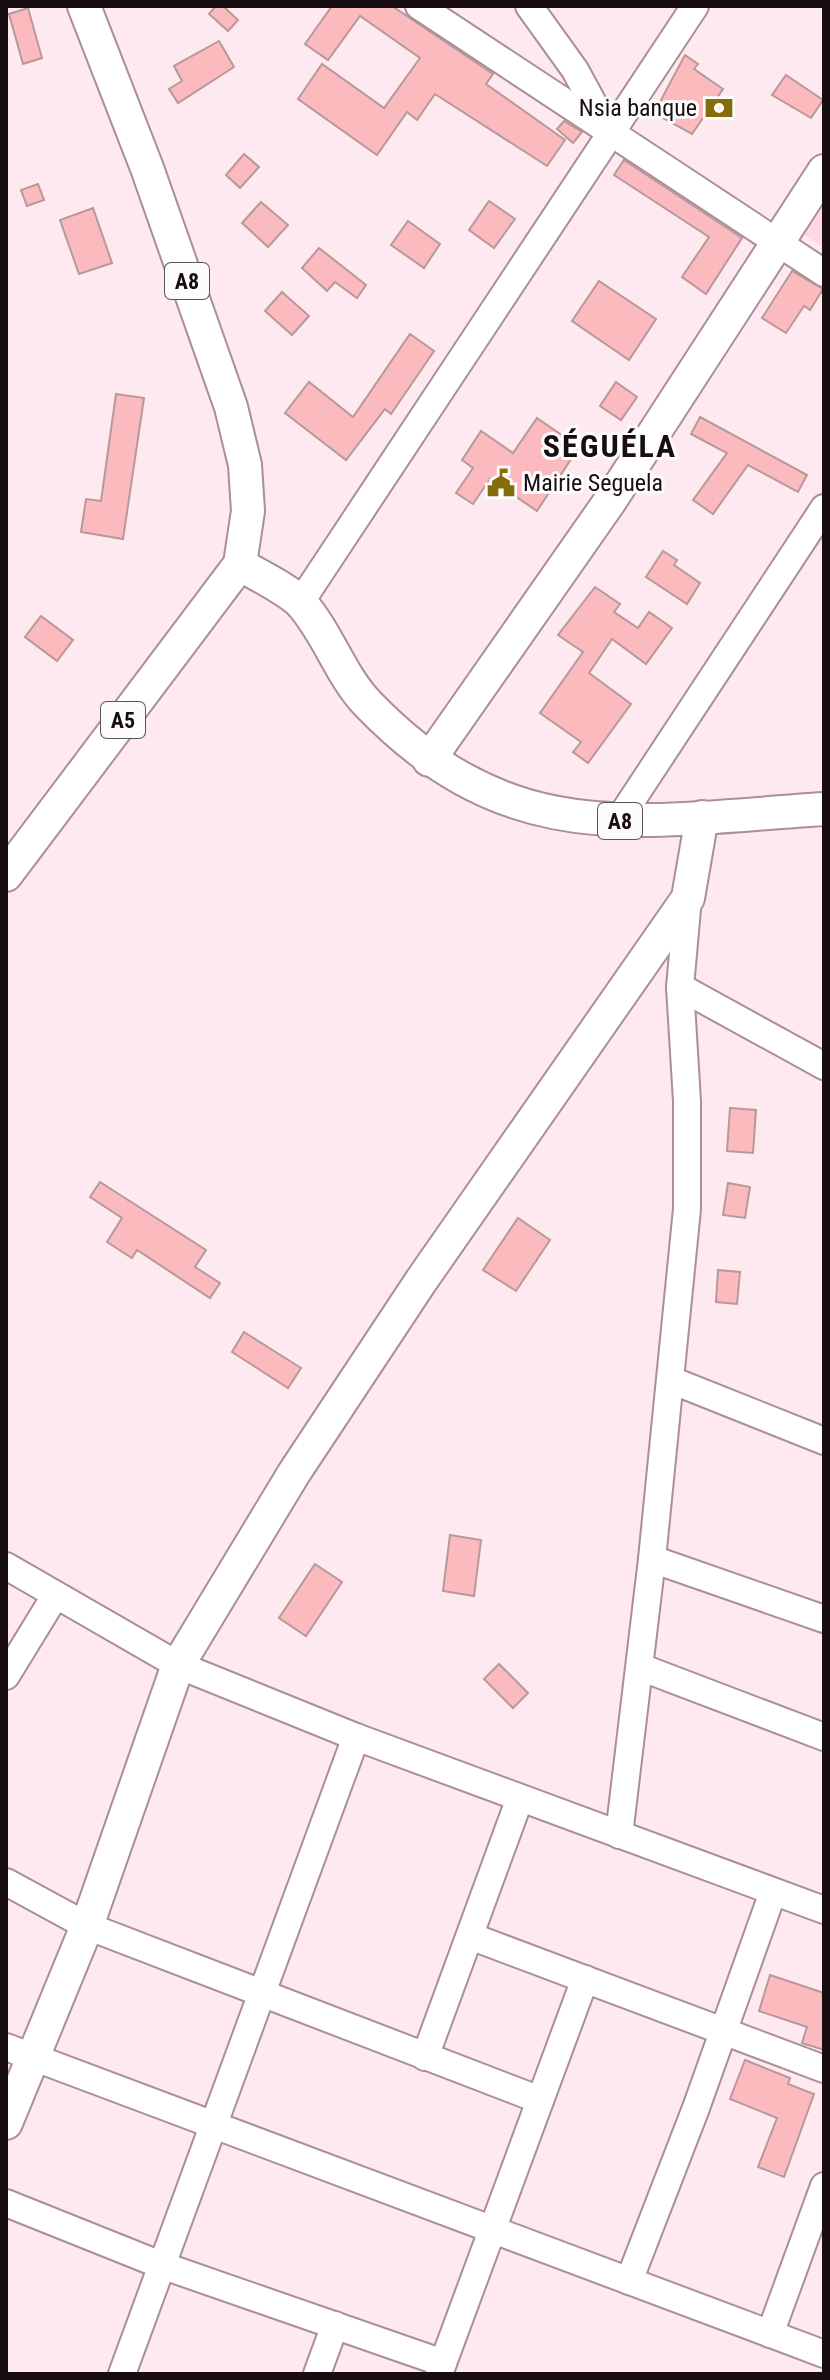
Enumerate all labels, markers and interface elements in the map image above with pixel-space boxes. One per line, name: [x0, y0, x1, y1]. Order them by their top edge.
bank icon: Nsia banque: [704, 93, 734, 123]
place label: Nsia banque: [579, 94, 697, 122]
road number: A8: [165, 263, 209, 299]
district label: SÉGUÉLA: [543, 427, 677, 465]
public building icon: Mairie Seguela: [486, 468, 516, 498]
place label: Mairie Seguela: [523, 469, 663, 497]
road number: A5: [101, 702, 145, 738]
road number: A8: [598, 803, 642, 839]

